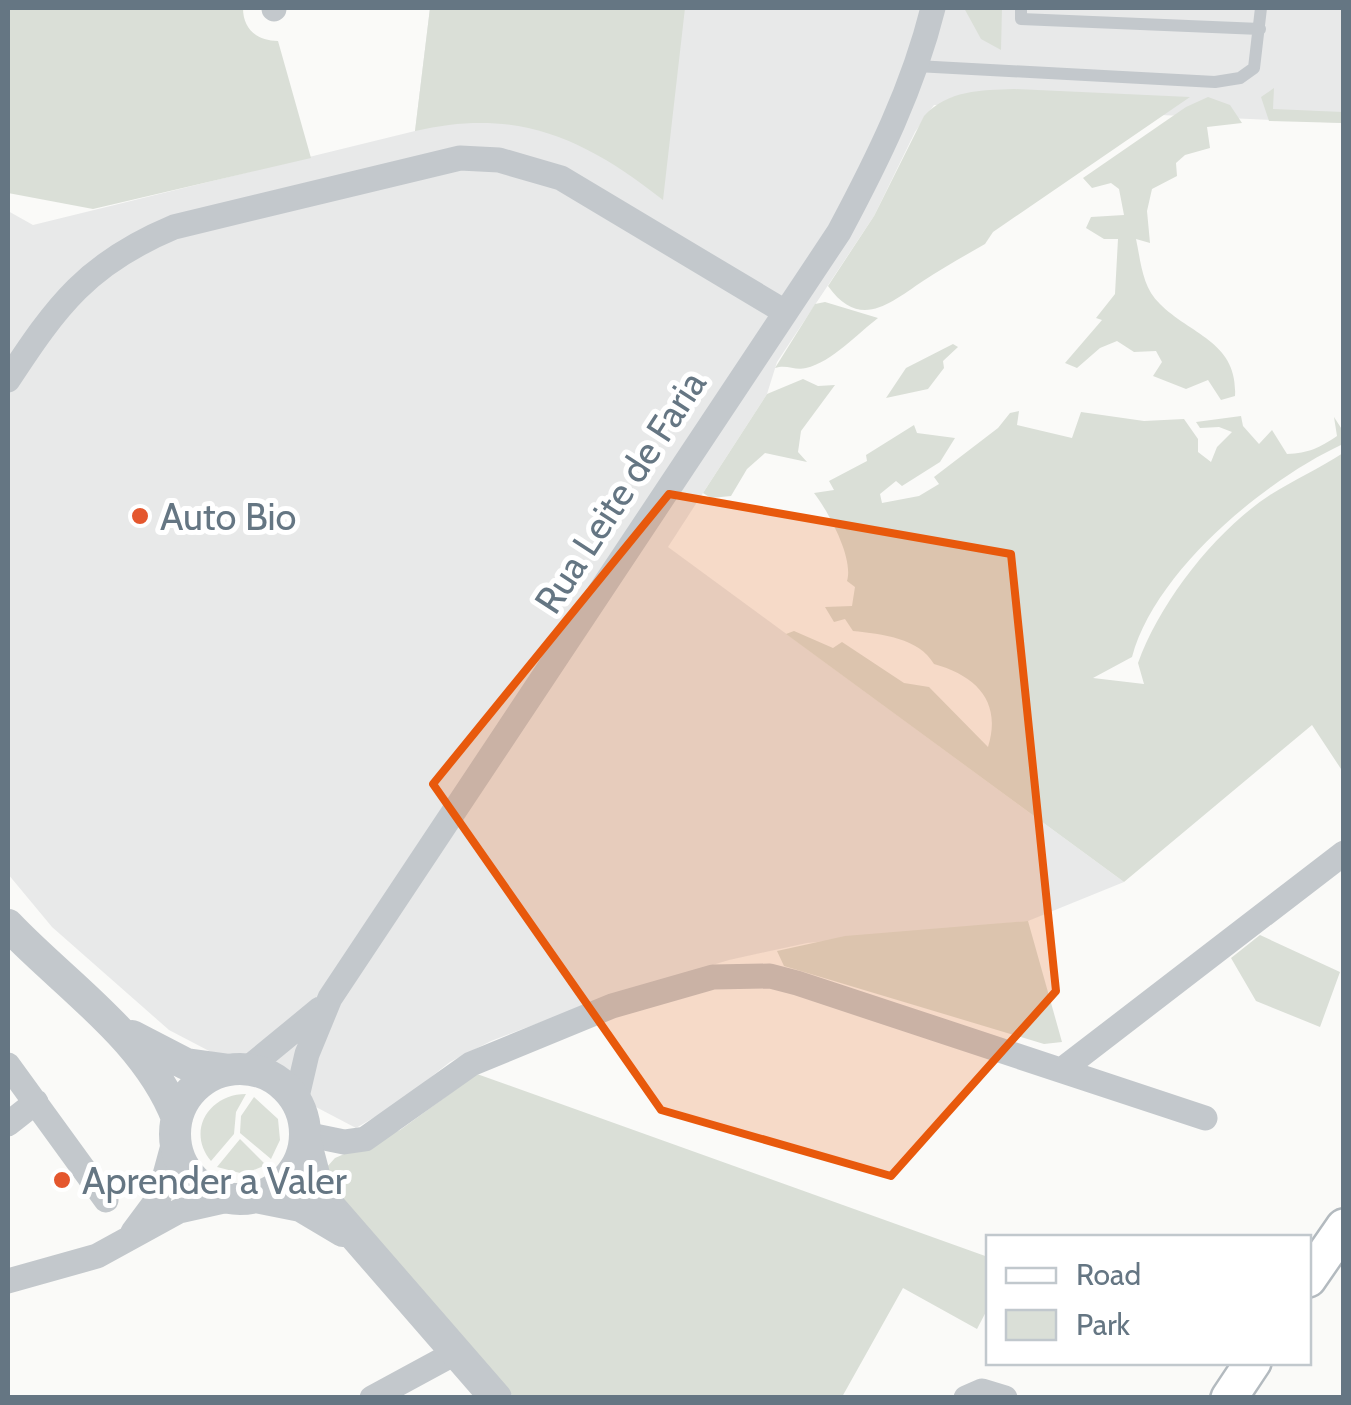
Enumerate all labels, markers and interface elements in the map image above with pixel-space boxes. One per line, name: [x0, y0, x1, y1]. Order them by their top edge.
street label: Rua Leite de Faria: [524, 362, 716, 622]
place label: Auto Bio: [160, 493, 296, 540]
marker: Auto Bio: [129, 505, 151, 527]
place label: Aprender a Valer: [82, 1157, 347, 1204]
marker: Aprender a Valer: [51, 1169, 73, 1191]
legend: [986, 1235, 1311, 1365]
text: Road: [1076, 1256, 1141, 1293]
text: Park: [1076, 1306, 1131, 1343]

